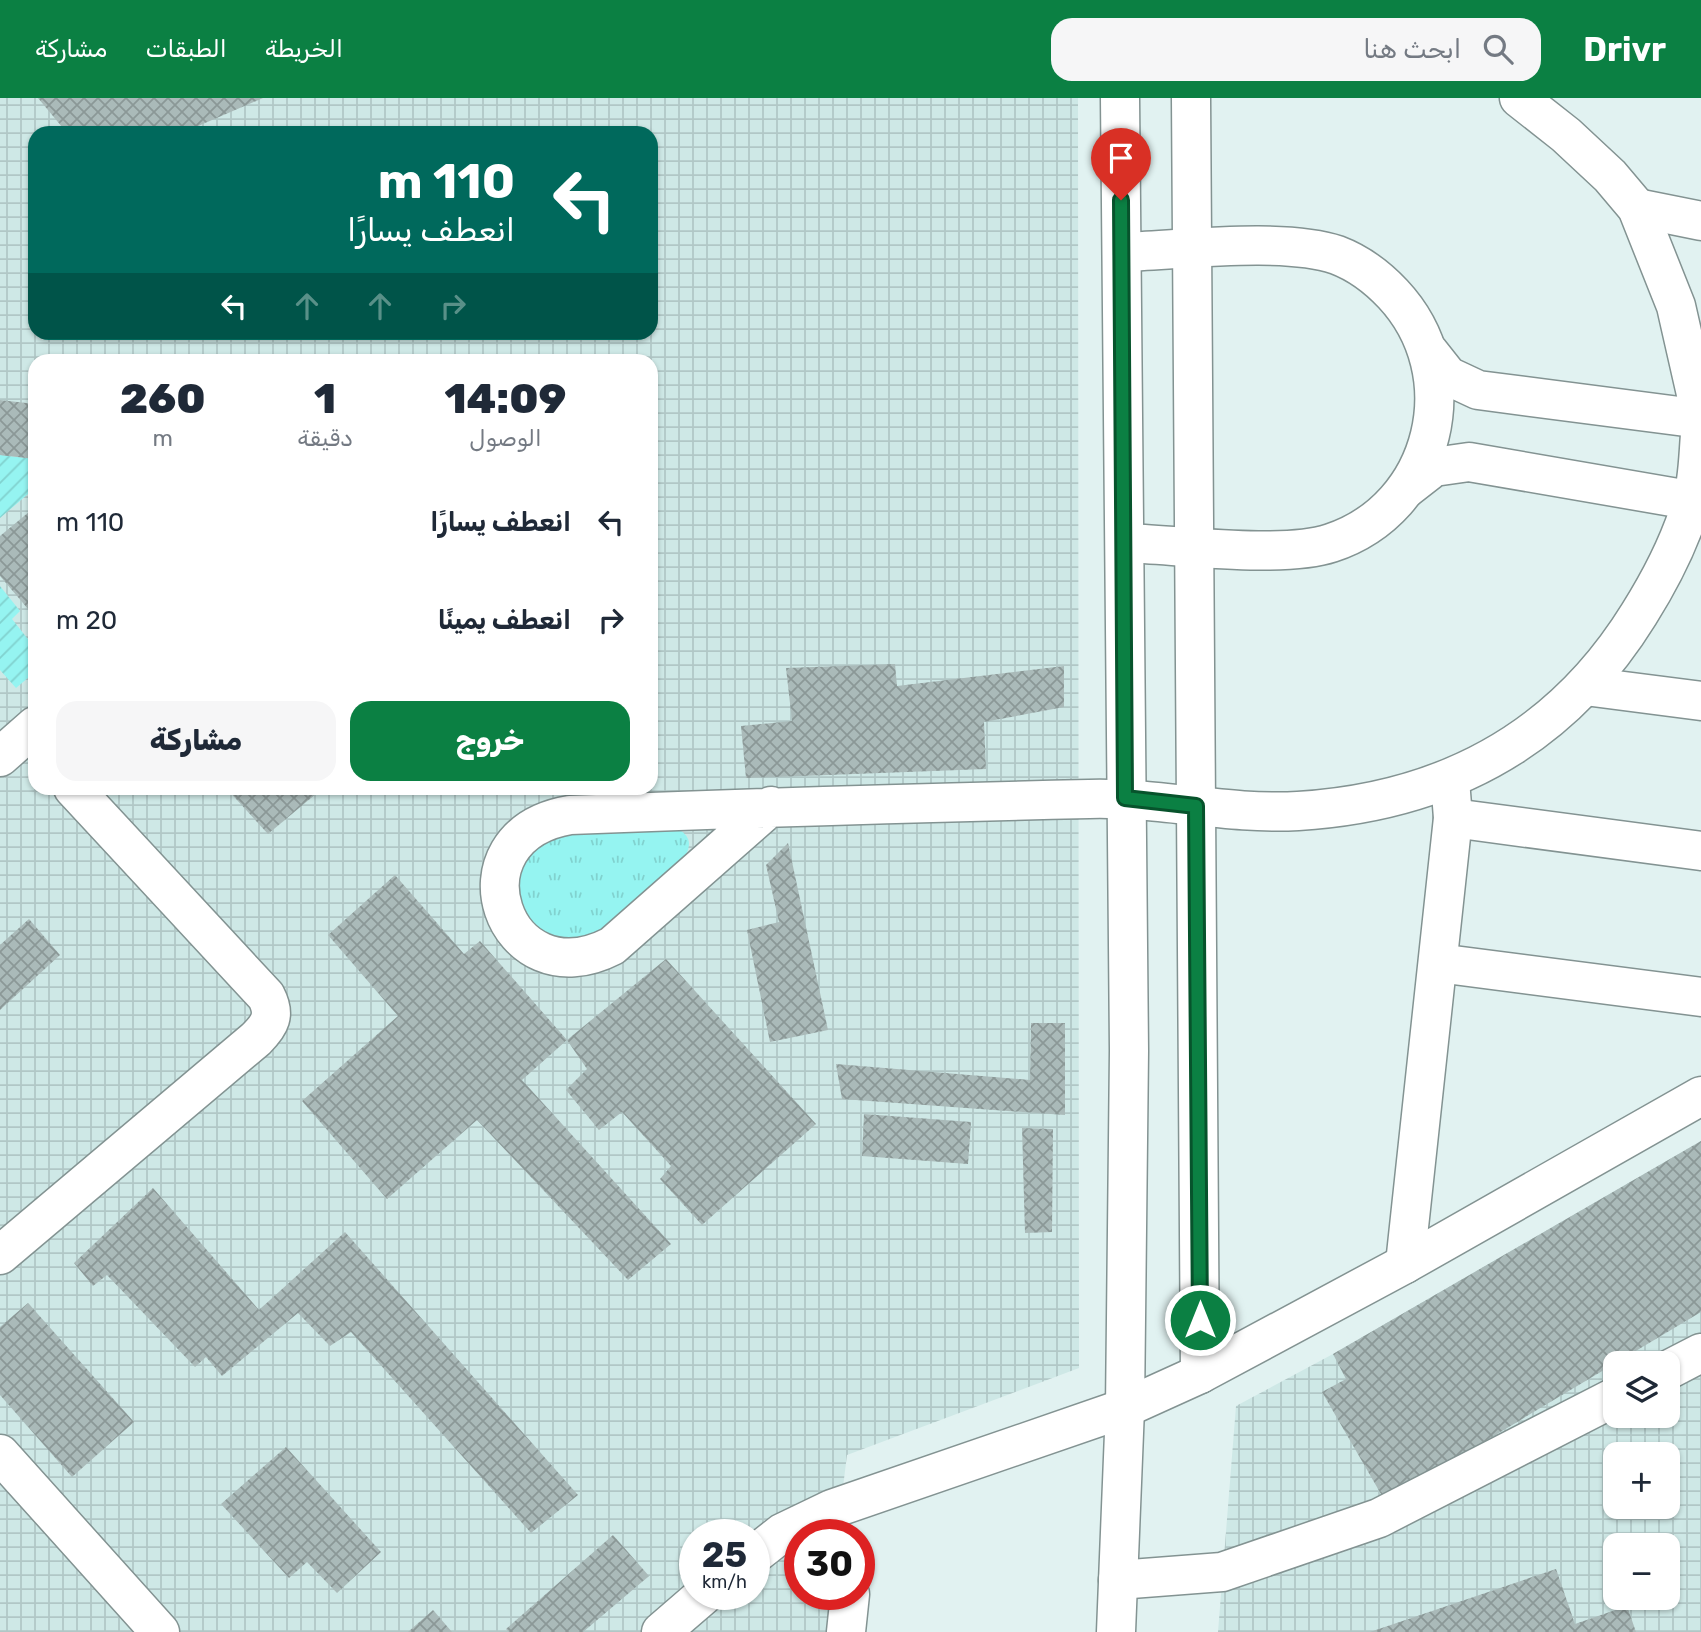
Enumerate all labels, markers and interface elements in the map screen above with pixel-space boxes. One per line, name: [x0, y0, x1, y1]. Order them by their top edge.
search box: [1051, 18, 1541, 81]
icon: search: [1479, 30, 1517, 68]
text: Drivr: [1583, 30, 1666, 69]
text: ابحث هنا: [1363, 34, 1461, 65]
text: مشاركة: [35, 35, 107, 63]
text: الطبقات: [145, 35, 227, 63]
text: الخريطة: [265, 35, 343, 63]
pin: [1091, 128, 1151, 200]
icon: arrive: [1102, 139, 1140, 177]
text: 110 m: [378, 152, 515, 210]
icon: left: [539, 154, 630, 245]
text: انعطف يسارًا: [347, 211, 515, 249]
icon: left: [215, 287, 253, 325]
icon: ahead: [288, 287, 326, 325]
icon: ahead: [361, 287, 399, 325]
icon: right: [434, 287, 472, 325]
text: 260: [120, 374, 206, 424]
text: 1: [314, 374, 336, 424]
text: 14:09: [444, 374, 566, 424]
text: m: [152, 424, 173, 452]
text: دقيقة: [297, 424, 353, 452]
text: الوصول: [469, 424, 542, 452]
icon: left: [592, 503, 630, 541]
text: 110 m: [56, 507, 124, 538]
text: انعطف يسارًا: [430, 507, 571, 538]
icon: right: [592, 601, 630, 639]
text: 20 m: [56, 605, 117, 636]
text: انعطف يمينًا: [438, 605, 571, 636]
button: مشاركة: [56, 701, 336, 781]
button: خروج: [350, 701, 630, 781]
position arrow: [1163, 1283, 1237, 1357]
map controls: [1603, 1351, 1680, 1610]
button: layers: [1603, 1351, 1680, 1428]
button: +: [1603, 1442, 1680, 1519]
speed limit sign: 30: [784, 1519, 875, 1610]
button: −: [1603, 1533, 1680, 1610]
text: 25: [702, 1534, 747, 1576]
text: km/h: [702, 1571, 747, 1593]

